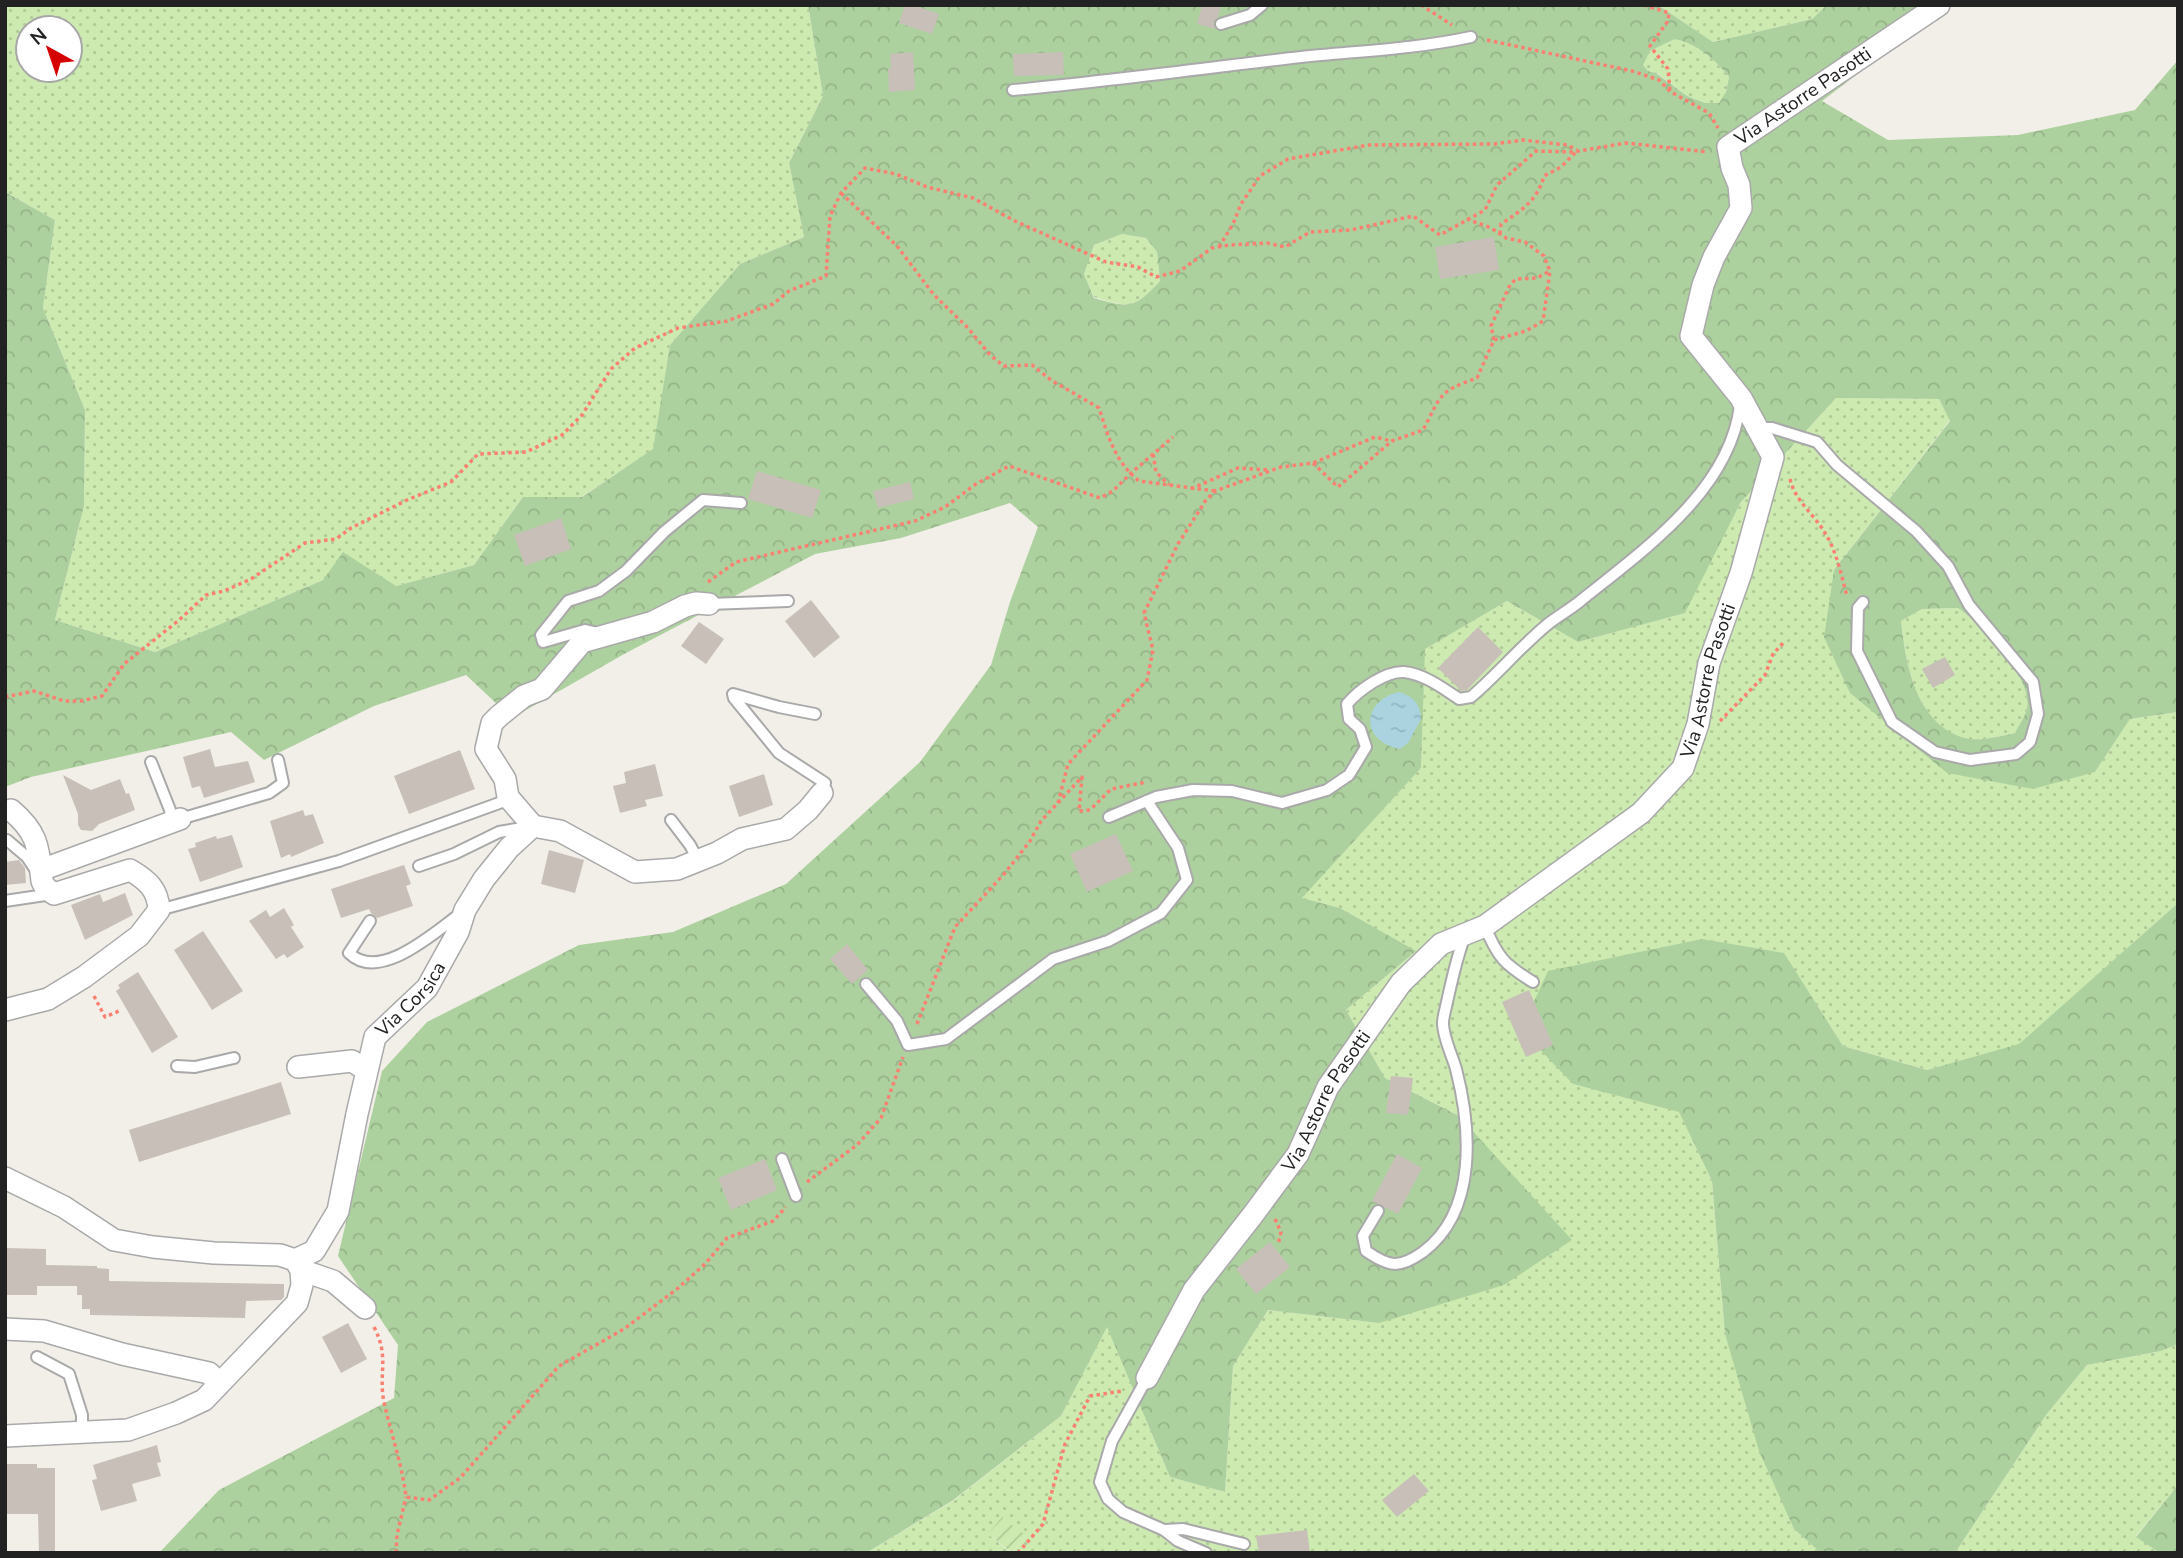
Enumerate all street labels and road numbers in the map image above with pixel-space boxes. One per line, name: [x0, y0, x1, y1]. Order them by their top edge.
street label: Via Astorre Pasotti: [1729, 41, 1877, 152]
street label: Via Astorre Pasotti: [1674, 600, 1742, 763]
street label: Via Corsica: [369, 957, 452, 1044]
street label: Via Astorre Pasotti: [1275, 1025, 1377, 1178]

